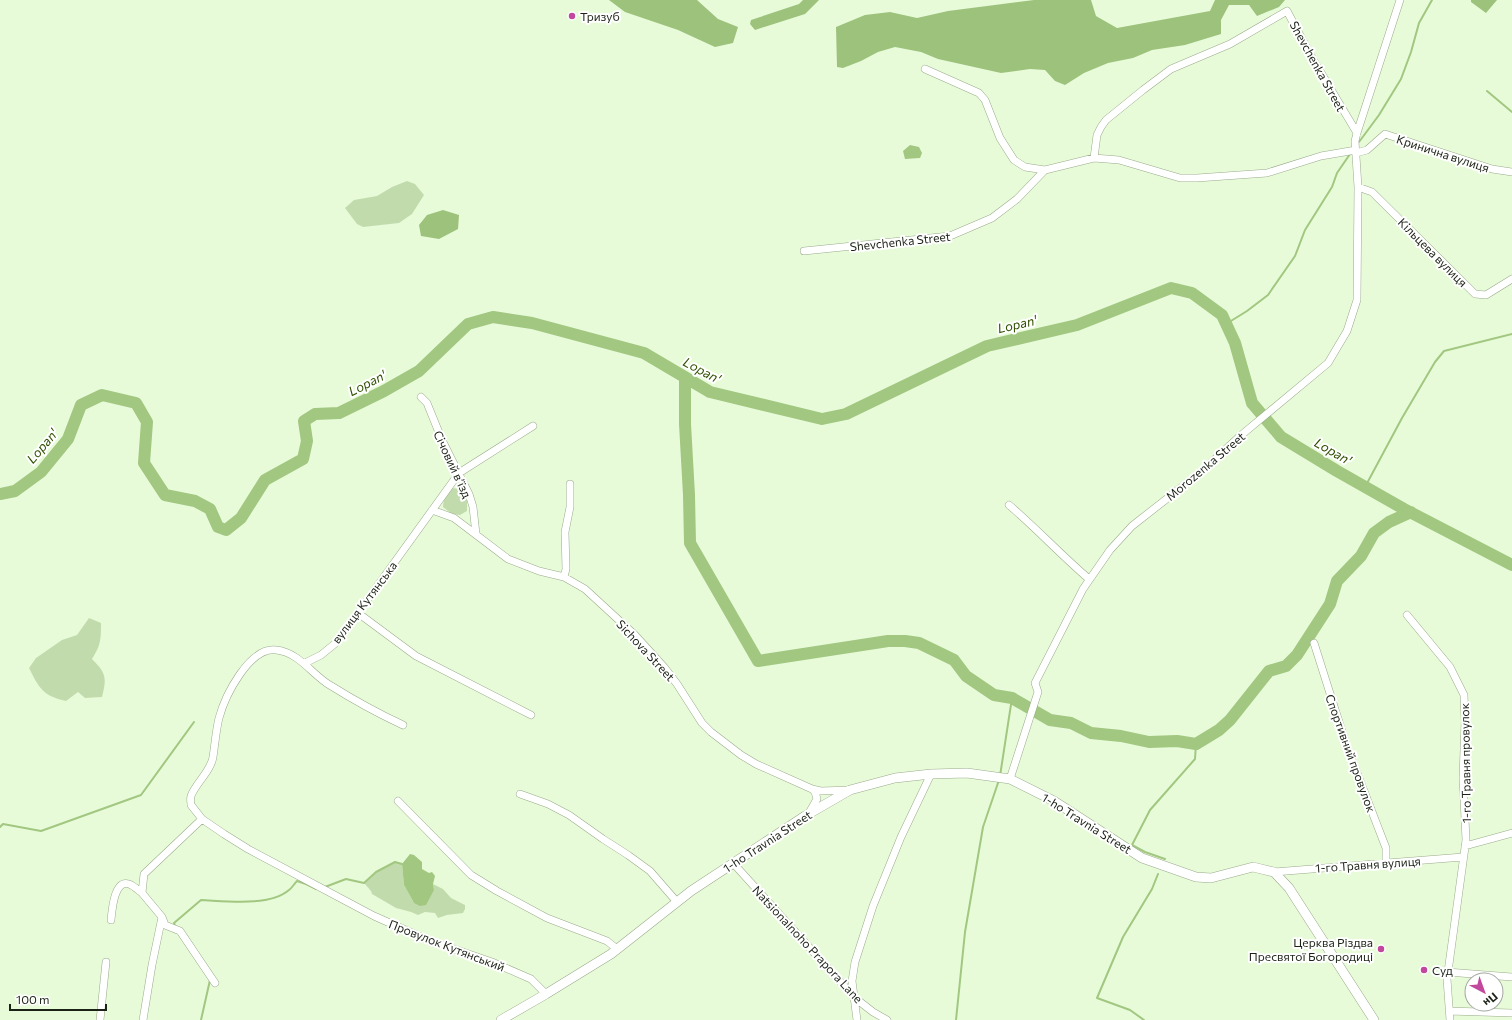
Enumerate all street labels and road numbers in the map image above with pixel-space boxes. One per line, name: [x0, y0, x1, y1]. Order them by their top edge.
street label: Shevchenka Street: [1287, 18, 1349, 114]
street label: Кринична вулиця: [1395, 131, 1491, 175]
street label: Кільцева вулиця: [1396, 215, 1470, 289]
street label: Shevchenka Street: [849, 229, 951, 253]
street label: Січовий в’їзд: [431, 428, 475, 500]
street label: Morozenka Street: [1163, 429, 1247, 503]
street label: вулиця Кутянська: [329, 558, 399, 646]
street label: Sichova Street: [614, 617, 678, 684]
street label: Спортивний провулок: [1323, 692, 1379, 814]
street label: 1-го Травня провулок: [1457, 702, 1473, 823]
street label: 1-ho Travnia Street: [1040, 790, 1134, 856]
street label: 1-ho Travnia Street: [720, 807, 814, 875]
street label: 1-го Травня вулиця: [1315, 853, 1421, 875]
street label: Natsionalnoho Prapora Lane: [750, 883, 866, 1005]
street label: Провулок Кутянський: [387, 916, 507, 974]

